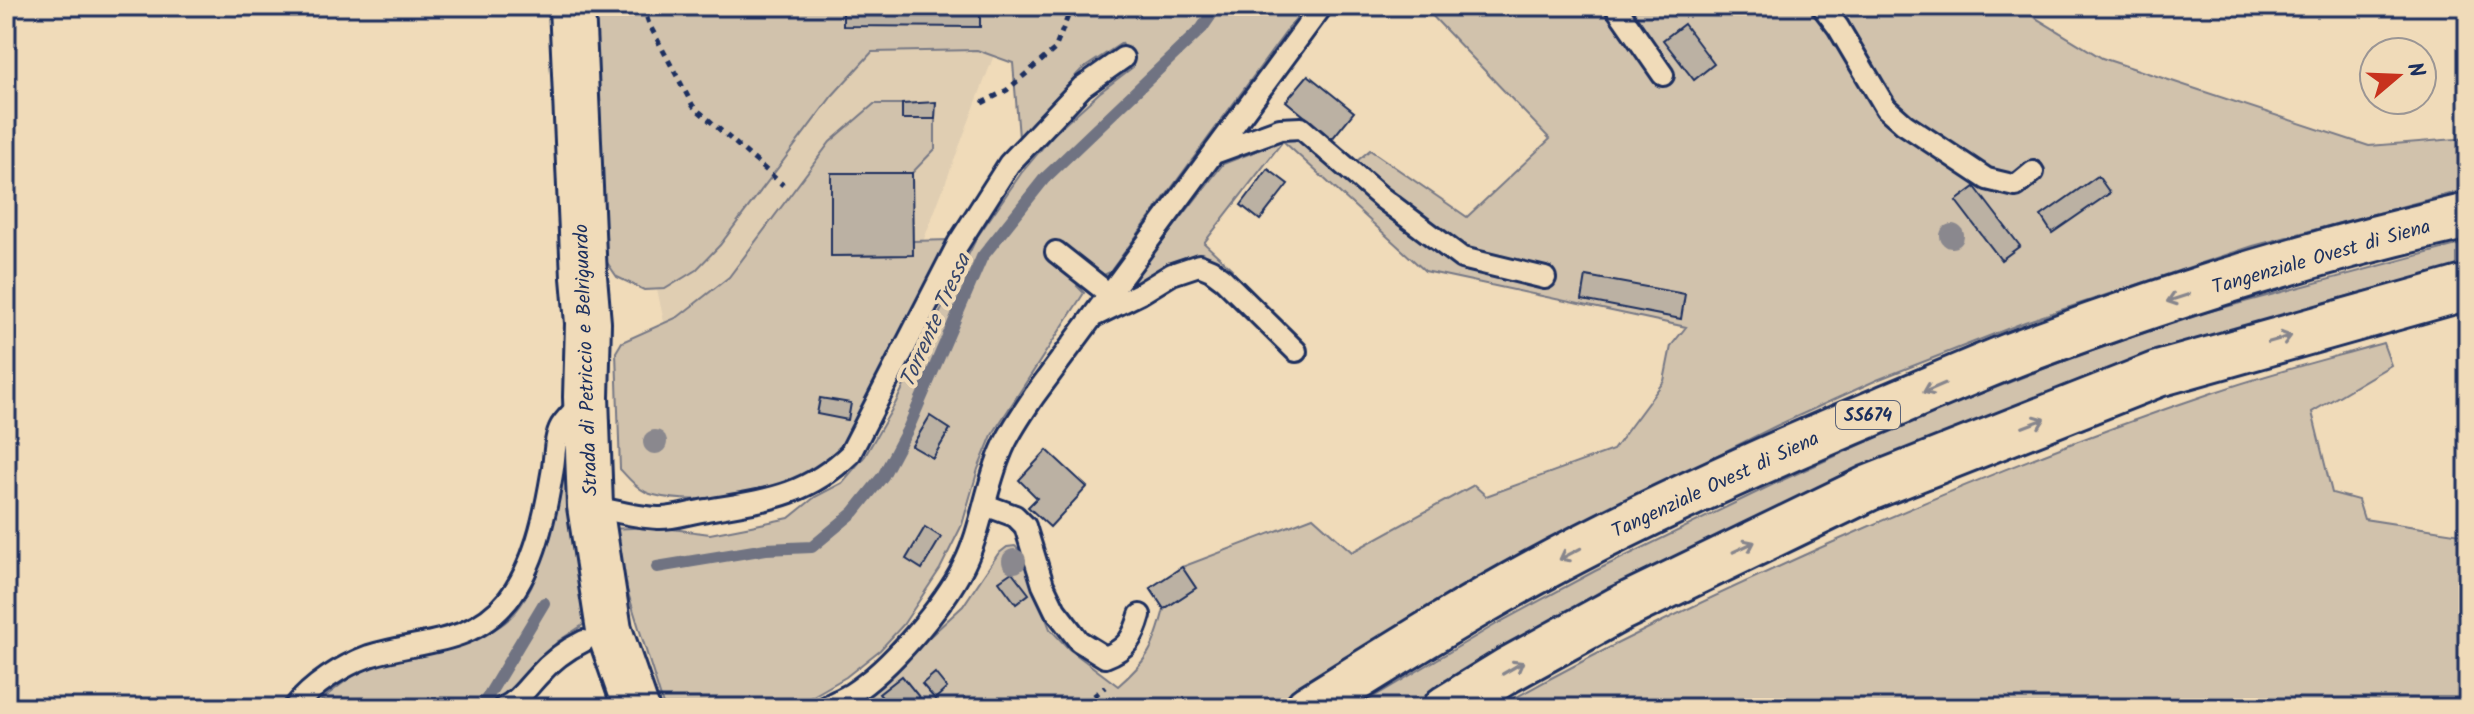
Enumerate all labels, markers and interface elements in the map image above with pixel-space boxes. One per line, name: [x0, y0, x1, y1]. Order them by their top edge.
north arrow: [2358, 36, 2438, 116]
text: N: [2396, 58, 2433, 83]
street label: Tangenziale Ovest di Siena: [2209, 211, 2435, 304]
street label: Strada di Petriccio e Belriguardo: [566, 223, 608, 497]
water label: Torrente Tressa: [891, 247, 982, 394]
one-way arrow: [2165, 291, 2191, 306]
one-way arrow: [2266, 331, 2292, 346]
one-way arrow: [1922, 381, 1947, 396]
road number: SS674: [1836, 401, 1900, 429]
one-way arrow: [2021, 414, 2046, 429]
street label: Tangenziale Ovest di Siena: [1607, 424, 1825, 548]
one-way arrow: [1731, 539, 1755, 554]
one-way arrow: [1558, 546, 1582, 562]
one-way arrow: [1501, 659, 1524, 675]

